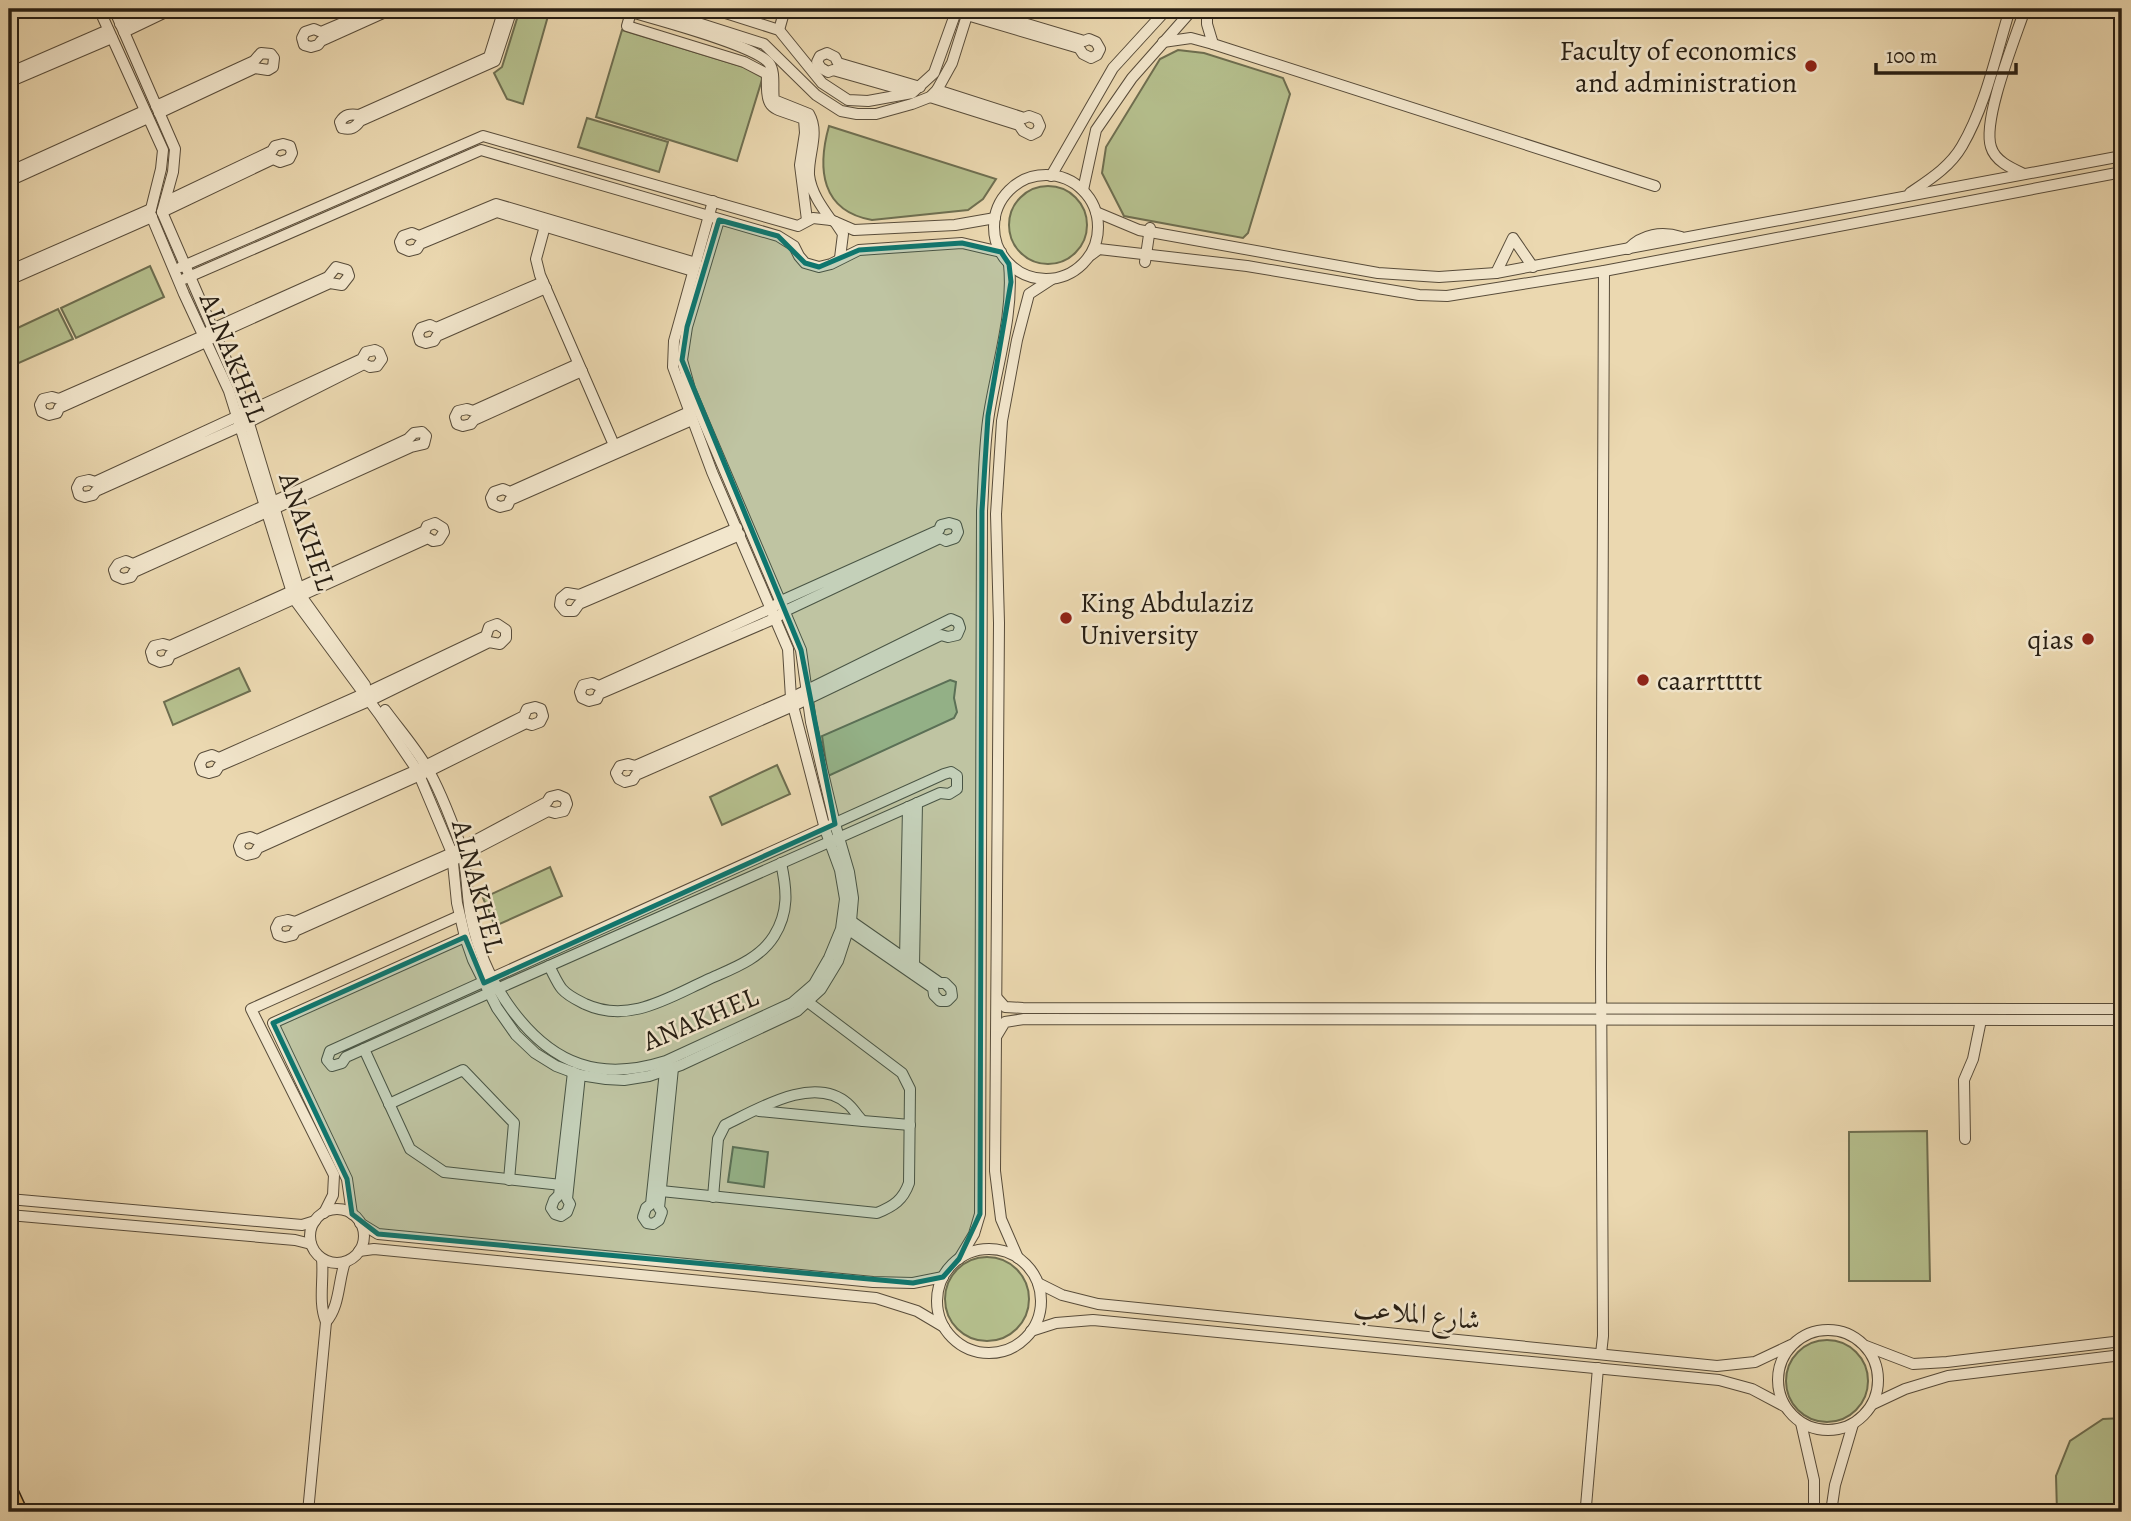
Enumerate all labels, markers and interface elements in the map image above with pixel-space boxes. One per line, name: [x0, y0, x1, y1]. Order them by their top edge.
place label: Faculty of economics and administration: [1559, 32, 1797, 102]
scale bar: [1876, 32, 2016, 76]
text: 100 m: [1886, 42, 1937, 70]
marker: Faculty of economics and administration: [1803, 58, 1819, 74]
street label: ALNAKHEL: [190, 286, 276, 428]
street label: ANAKHEL: [269, 467, 345, 596]
place label: King Abdulaziz University: [1080, 584, 1254, 654]
marker: King Abdulaziz University: [1058, 610, 1074, 626]
place label: qias: [2027, 621, 2074, 659]
marker: qias: [2080, 631, 2096, 647]
place label: caarrttttt: [1657, 662, 1762, 700]
marker: caarrttttt: [1635, 672, 1651, 688]
street label: ALNAKHEL: [442, 815, 514, 957]
street label: ANAKHEL: [636, 977, 765, 1061]
street label: شارع الملاعب: [1351, 1288, 1482, 1344]

